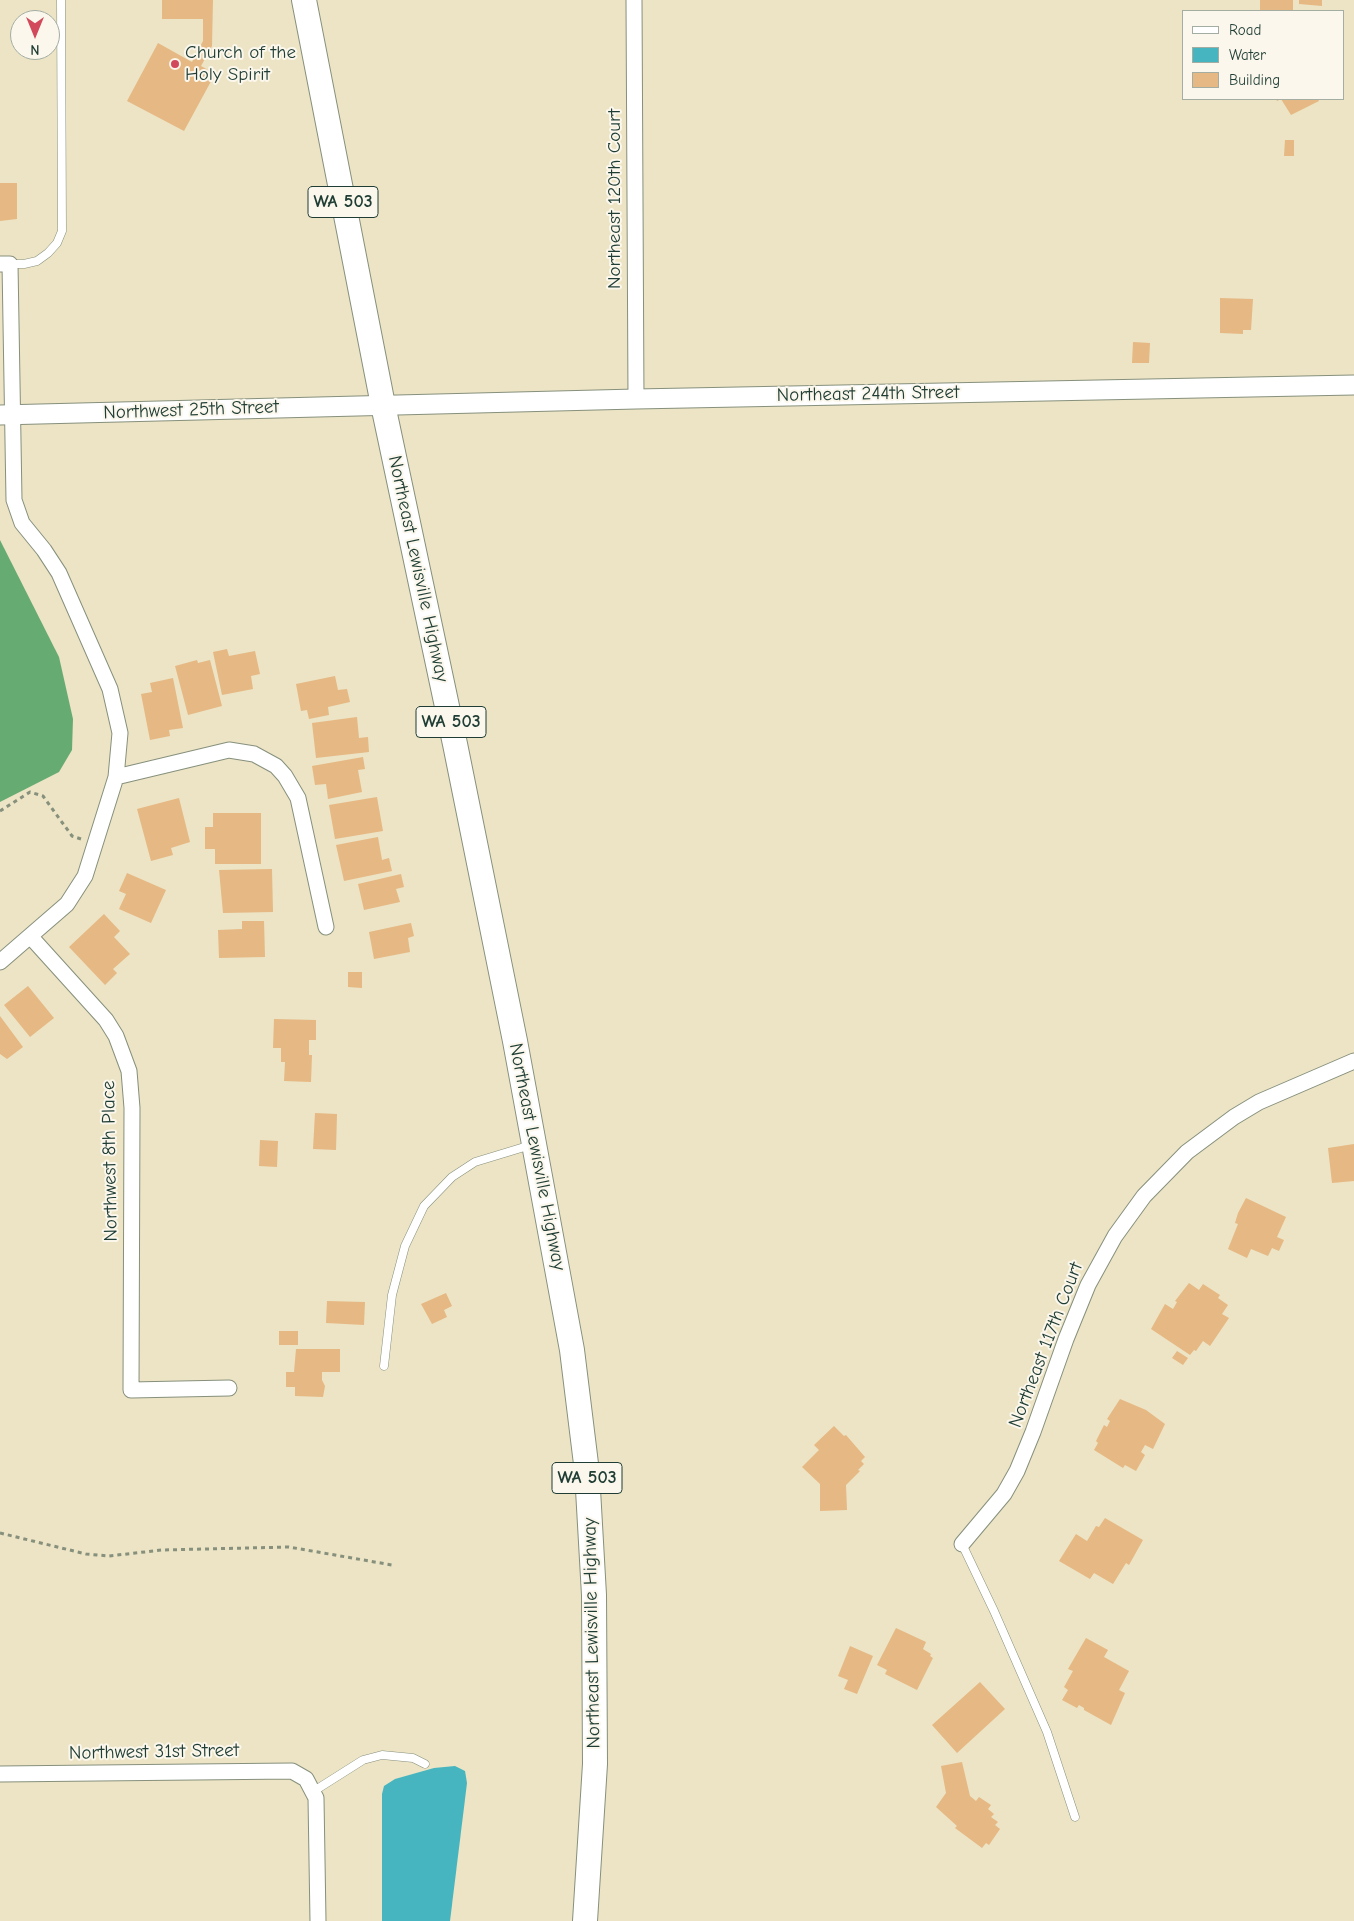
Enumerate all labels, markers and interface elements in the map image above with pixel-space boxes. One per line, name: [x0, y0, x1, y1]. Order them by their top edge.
north arrow: [10, 10, 60, 60]
legend: [1182, 10, 1344, 100]
text: Road: [1229, 21, 1261, 39]
text: N: [30, 41, 40, 58]
place label: Church of the Holy Spirit: [185, 42, 296, 86]
text: Water: [1229, 46, 1266, 64]
marker: Church of the Holy Spirit: [169, 58, 181, 70]
text: Building: [1229, 71, 1280, 89]
street label: Northeast 120th Court: [604, 109, 626, 289]
road number: WA 503: [308, 186, 378, 218]
street label: Northeast 244th Street: [777, 381, 959, 407]
street label: Northwest 25th Street: [103, 396, 279, 424]
street label: Northeast Lewisville Highway: [383, 454, 453, 684]
road number: WA 503: [416, 706, 486, 738]
street label: Northeast Lewisville Highway: [504, 1041, 570, 1273]
street label: Northwest 8th Place: [97, 1080, 123, 1242]
street label: Northeast 117th Court: [1004, 1259, 1088, 1431]
road number: WA 503: [552, 1462, 622, 1494]
street label: Northeast Lewisville Highway: [579, 1517, 605, 1749]
street label: Northwest 31st Street: [69, 1739, 239, 1765]

